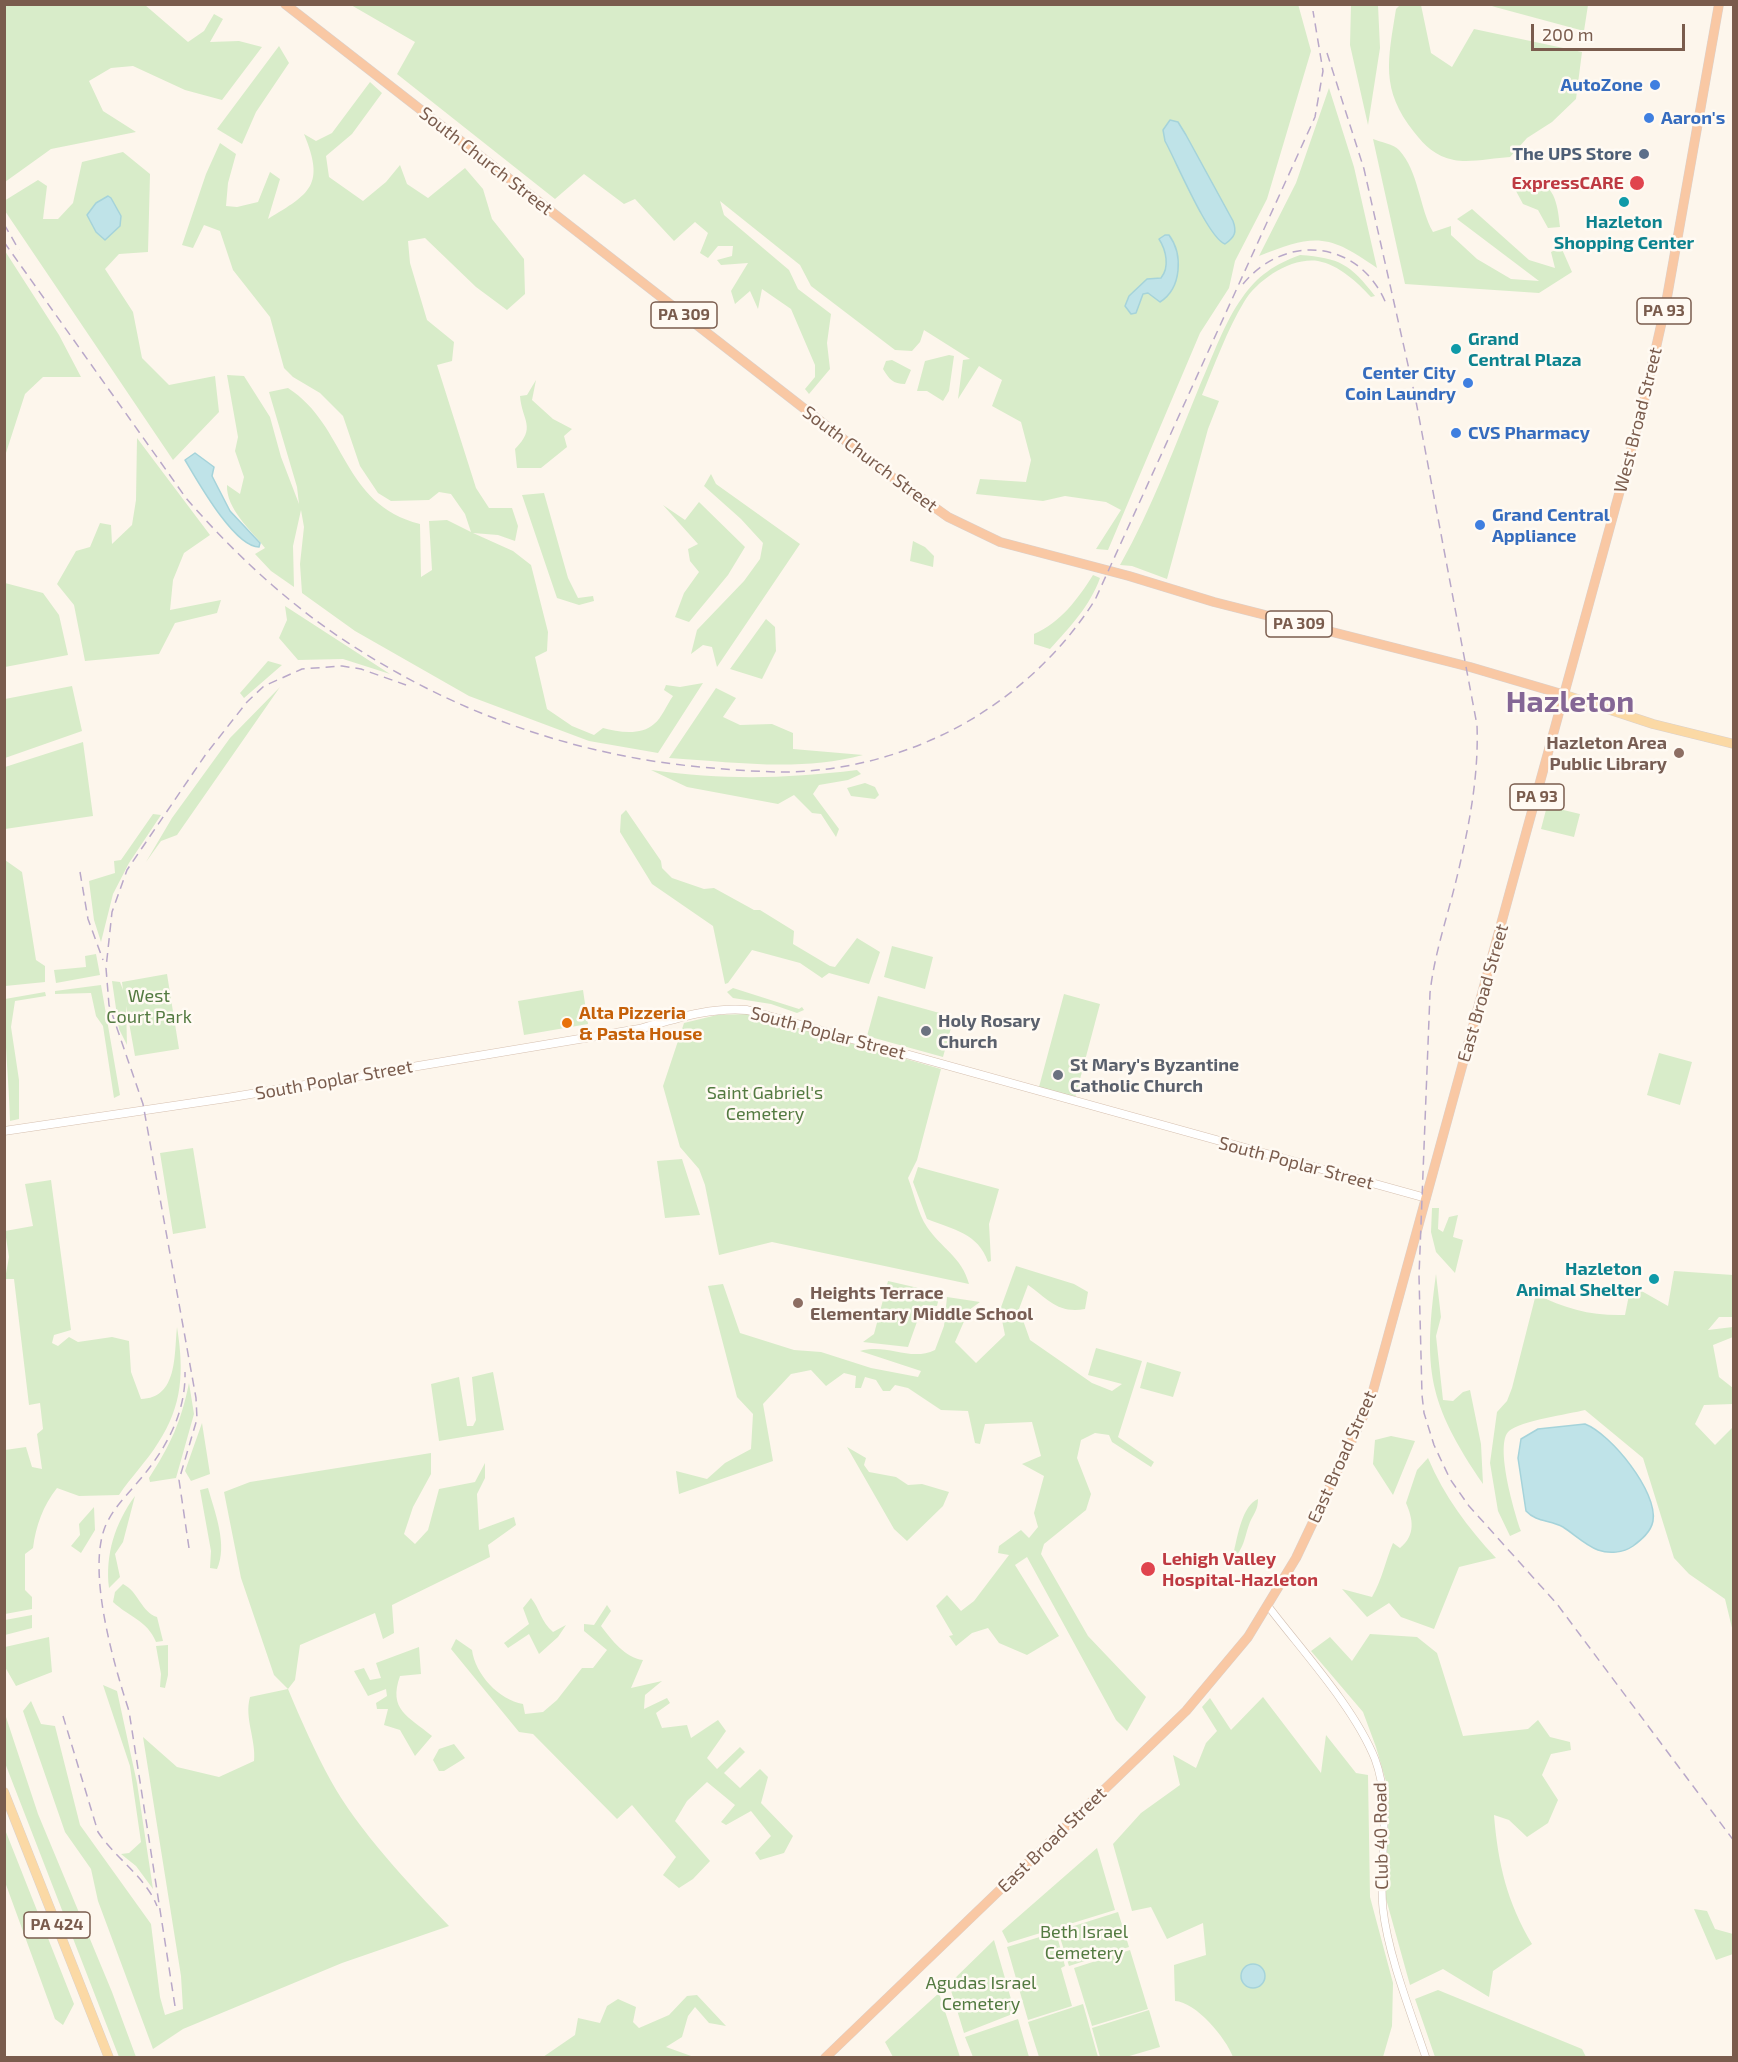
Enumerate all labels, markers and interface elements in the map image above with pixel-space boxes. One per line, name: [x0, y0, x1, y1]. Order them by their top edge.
scale bar: [1534, 12, 1688, 50]
text: 200 m: [1542, 23, 1594, 45]
place label: AutoZone: [1561, 74, 1643, 96]
marker: AutoZone: [1648, 78, 1662, 92]
street label: South Church Street: [415, 102, 557, 220]
place label: Aaron's: [1661, 107, 1725, 129]
marker: Aaron's: [1642, 111, 1656, 125]
place label: The UPS Store: [1512, 143, 1632, 165]
marker: The UPS Store: [1637, 147, 1651, 161]
place label: ExpressCARE: [1511, 172, 1624, 194]
marker: ExpressCARE: [1628, 174, 1646, 192]
marker: Hazleton Shopping Center: [1617, 195, 1631, 209]
place label: Hazleton Shopping Center: [1554, 211, 1694, 254]
road number: PA 93: [1637, 298, 1691, 324]
road number: PA 309: [651, 302, 717, 328]
place label: Grand Central Plaza: [1468, 328, 1582, 370]
marker: Grand Central Plaza: [1449, 342, 1463, 356]
street label: West Broad Street: [1609, 345, 1667, 495]
place label: Center City Coin Laundry: [1345, 362, 1456, 404]
marker: Center City Coin Laundry: [1461, 376, 1475, 390]
street label: South Church Street: [798, 401, 942, 517]
place label: CVS Pharmacy: [1468, 422, 1590, 444]
marker: CVS Pharmacy: [1449, 426, 1463, 440]
place label: Grand Central Appliance: [1492, 504, 1610, 546]
marker: Grand Central Appliance: [1473, 518, 1487, 532]
road number: PA 309: [1266, 611, 1332, 637]
district label: Hazleton: [1506, 684, 1634, 720]
place label: Hazleton Area Public Library: [1546, 732, 1667, 774]
marker: Hazleton Area Public Library: [1672, 746, 1686, 760]
road number: PA 93: [1510, 784, 1564, 810]
street label: East Broad Street: [1453, 921, 1513, 1065]
park label: West Court Park: [106, 985, 192, 1028]
place label: Alta Pizzeria & Pasta House: [579, 1002, 703, 1044]
street label: South Poplar Street: [748, 1002, 908, 1064]
place label: Holy Rosary Church: [938, 1010, 1040, 1052]
marker: Alta Pizzeria & Pasta House: [560, 1016, 574, 1030]
marker: Holy Rosary Church: [919, 1024, 933, 1038]
place label: St Mary's Byzantine Catholic Church: [1070, 1054, 1239, 1096]
street label: South Poplar Street: [254, 1056, 414, 1104]
marker: St Mary's Byzantine Catholic Church: [1051, 1068, 1065, 1082]
park label: Saint Gabriel's Cemetery: [707, 1082, 823, 1124]
street label: South Poplar Street: [1216, 1132, 1376, 1194]
place label: Hazleton Animal Shelter: [1516, 1258, 1642, 1300]
marker: Hazleton Animal Shelter: [1647, 1272, 1661, 1286]
place label: Heights Terrace Elementary Middle School: [810, 1282, 1033, 1324]
marker: Heights Terrace Elementary Middle School: [791, 1296, 805, 1310]
street label: East Broad Street: [1303, 1387, 1381, 1527]
place label: Lehigh Valley Hospital-Hazleton: [1162, 1548, 1318, 1590]
marker: Lehigh Valley Hospital-Hazleton: [1139, 1560, 1157, 1578]
street label: Club 40 Road: [1369, 1782, 1393, 1890]
street label: East Broad Street: [993, 1783, 1111, 1897]
road number: PA 424: [24, 1912, 90, 1938]
park label: Beth Israel Cemetery: [1040, 1921, 1128, 1964]
park label: Agudas Israel Cemetery: [926, 1972, 1036, 2014]

